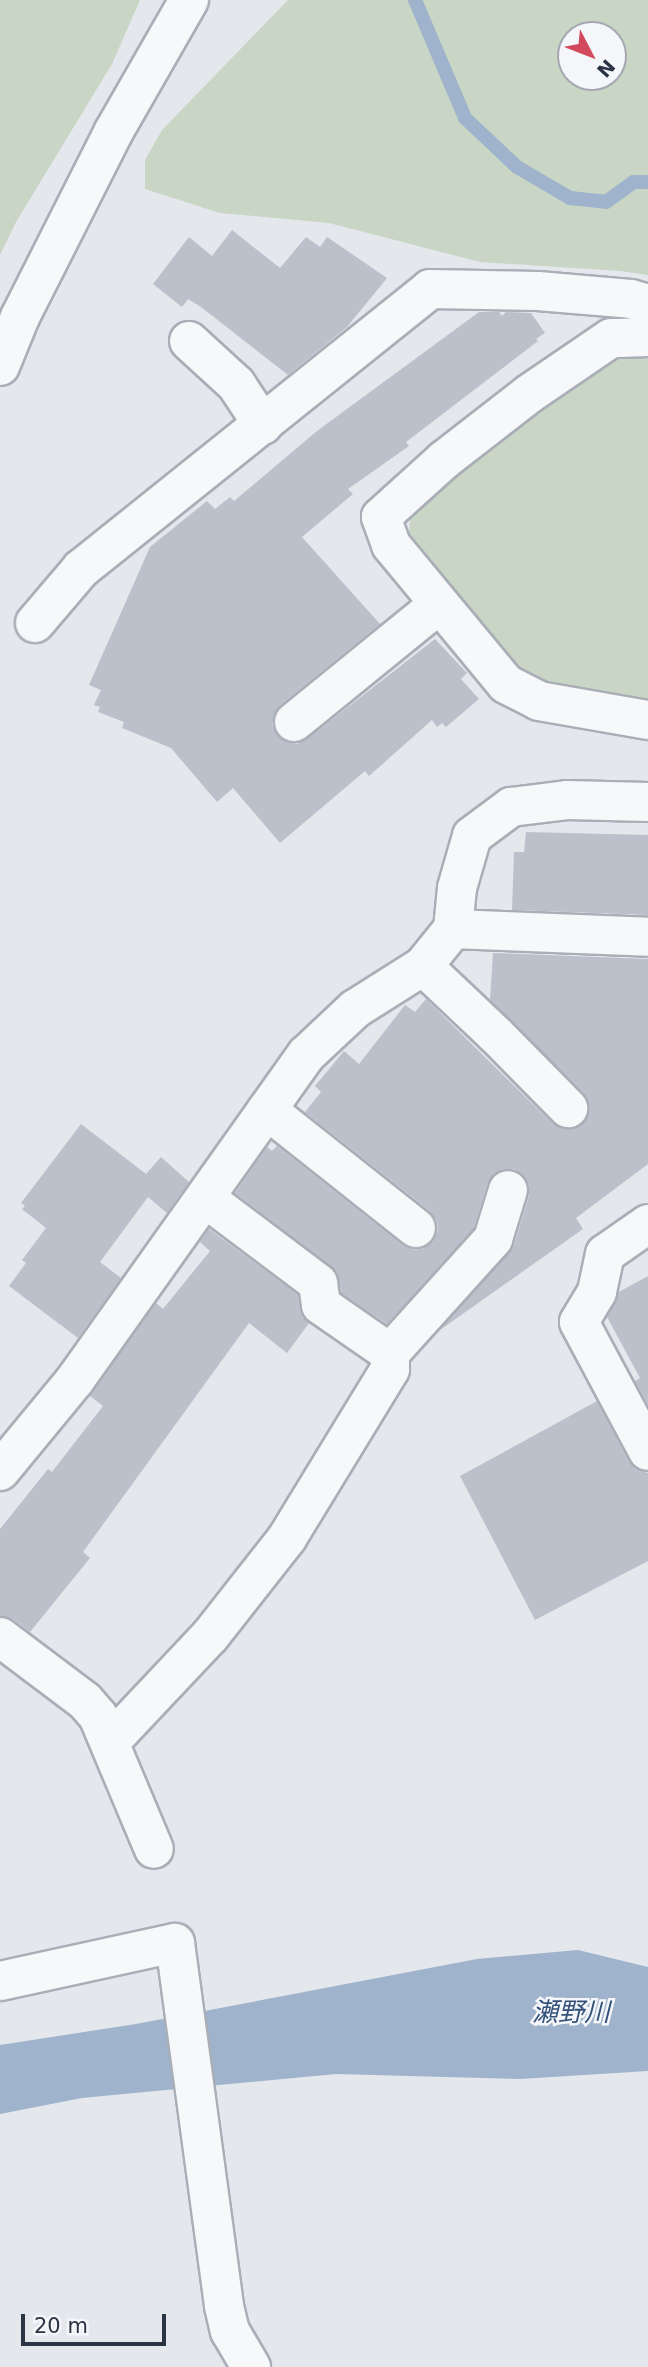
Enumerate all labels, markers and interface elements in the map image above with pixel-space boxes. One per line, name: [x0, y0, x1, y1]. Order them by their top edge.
north arrow: [557, 21, 627, 91]
text: N: [593, 55, 620, 82]
water label: 瀬野川: [532, 1997, 610, 2029]
scale bar: [24, 2300, 170, 2344]
text: 20 m: [34, 2314, 88, 2338]

